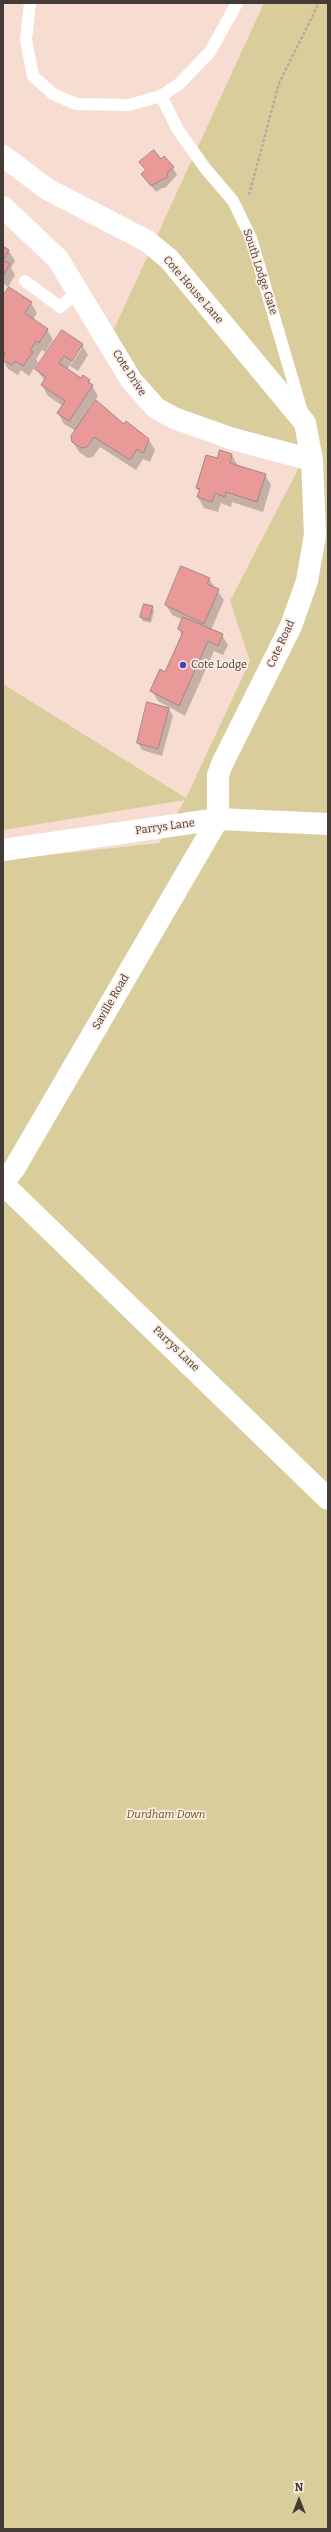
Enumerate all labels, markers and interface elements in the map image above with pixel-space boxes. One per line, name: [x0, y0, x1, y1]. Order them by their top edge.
street label: South Lodge Gate: [240, 227, 280, 317]
street label: Cote House Lane: [160, 253, 226, 327]
street label: Cote Drive: [109, 347, 149, 399]
street label: Cote Road: [264, 618, 298, 670]
place label: Cote Lodge: [191, 658, 247, 672]
marker: Cote Lodge: [178, 660, 188, 670]
street label: Parrys Lane: [134, 816, 196, 838]
street label: Saville Road: [90, 972, 132, 1032]
street label: Parrys Lane: [150, 1323, 202, 1375]
park label: Durdham Down: [127, 1808, 205, 1822]
north arrow: [279, 2480, 319, 2520]
text: N: [295, 2481, 303, 2494]

